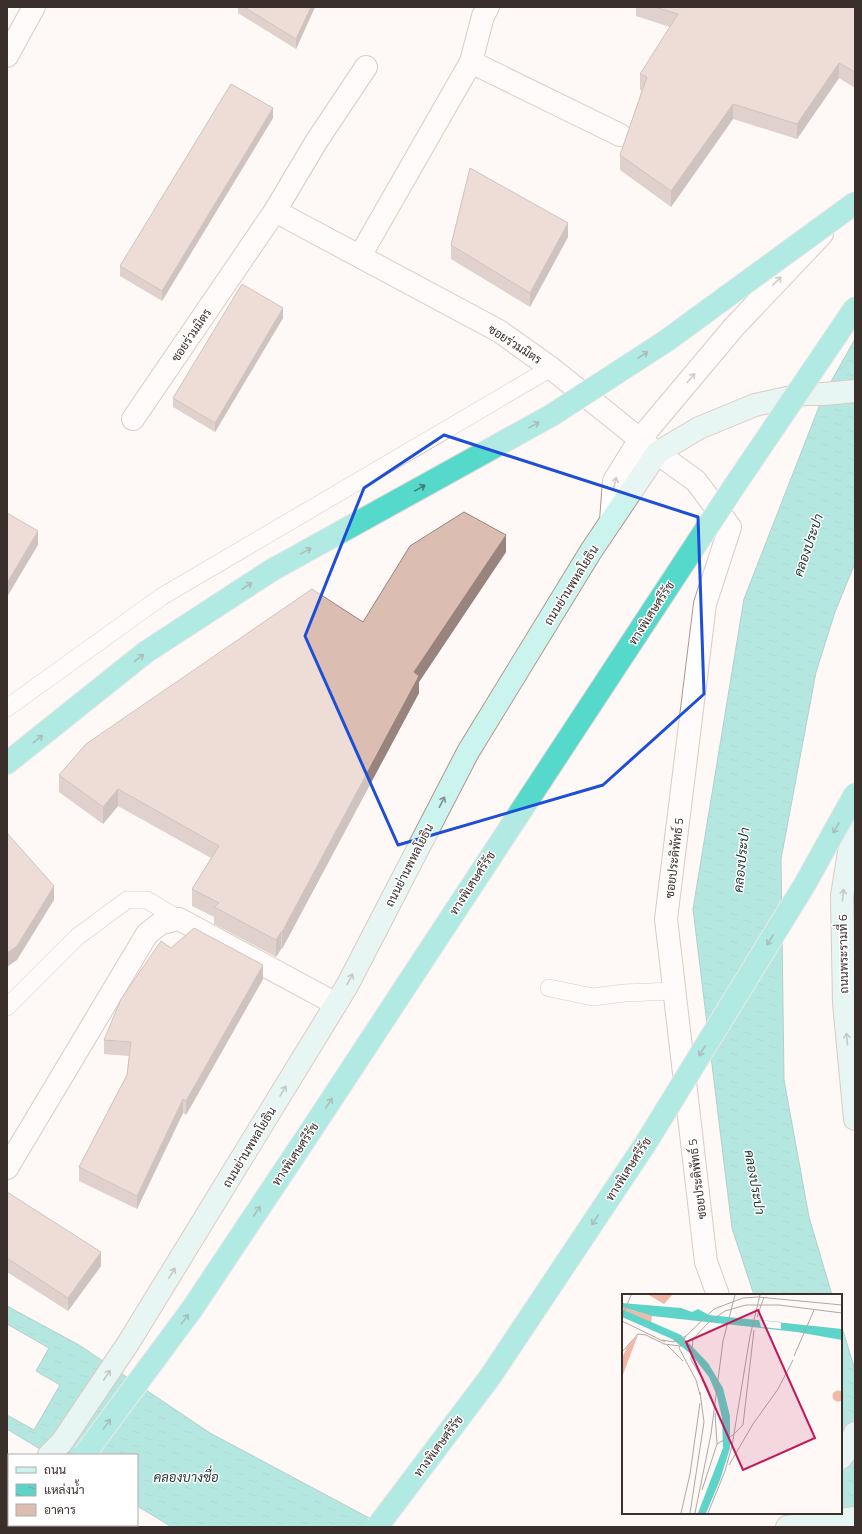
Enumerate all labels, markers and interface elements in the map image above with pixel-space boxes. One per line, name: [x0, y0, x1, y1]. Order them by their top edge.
one-way arrow: [772, 276, 782, 286]
street label: ซอยร่วมมิตร: [166, 304, 216, 366]
street label: ซอยร่วมมิตร: [484, 319, 546, 369]
one-way arrow: [637, 351, 649, 359]
one-way arrow: [686, 373, 695, 384]
one-way arrow: [527, 421, 539, 428]
one-way arrow: [612, 476, 619, 489]
one-way arrow: [414, 483, 426, 491]
water label: คลองประปา: [788, 511, 828, 579]
street label: ถนนย่านพหลโยธิน: [539, 541, 603, 629]
one-way arrow: [300, 546, 312, 554]
street label: ทางพิเศษศรีรัช: [623, 577, 679, 649]
one-way arrow: [242, 582, 253, 590]
one-way arrow: [134, 653, 145, 662]
one-way arrow: [32, 734, 43, 743]
one-way arrow: [439, 796, 447, 808]
street label: ซอยประดิพัทธ์ 5: [660, 816, 688, 899]
street label: ถนนย่านพหลโยธิน: [380, 820, 438, 910]
one-way arrow: [832, 822, 839, 834]
water label: คลองประปา: [728, 826, 754, 894]
street label: ทางพิเศษศรีรัช: [444, 847, 500, 919]
one-way arrow: [840, 889, 847, 902]
street label: ถนนพระรามที่ 6: [832, 914, 853, 994]
one-way arrow: [766, 934, 774, 946]
one-way arrow: [347, 973, 354, 985]
one-way arrow: [844, 1033, 851, 1046]
one-way arrow: [698, 1045, 706, 1057]
one-way arrow: [280, 1085, 288, 1097]
one-way arrow: [325, 1098, 333, 1109]
street label: ถนนย่านพหลโยธิน: [217, 1103, 281, 1191]
street label: ทางพิเศษศรีรัช: [267, 1118, 323, 1190]
street label: ทางพิเศษศรีรัช: [600, 1133, 656, 1205]
street label: ซอยประดิพัทธ์ 5: [683, 1137, 711, 1220]
water label: คลองประปา: [739, 1148, 771, 1216]
one-way arrow: [253, 1206, 261, 1217]
one-way arrow: [591, 1214, 599, 1225]
one-way arrow: [168, 1268, 176, 1279]
inset map: [622, 1294, 842, 1514]
one-way arrow: [180, 1314, 189, 1325]
one-way arrow: [104, 1369, 112, 1381]
street label: ทางพิเศษศรีรัช: [408, 1411, 468, 1481]
one-way arrow: [103, 1418, 111, 1429]
legend: [8, 1454, 138, 1526]
text: ถนน: [44, 1460, 67, 1479]
water label: คลองบางซื่อ: [153, 1465, 219, 1487]
text: แหล่งน้ำ: [44, 1479, 84, 1499]
text: อาคาร: [44, 1500, 76, 1519]

